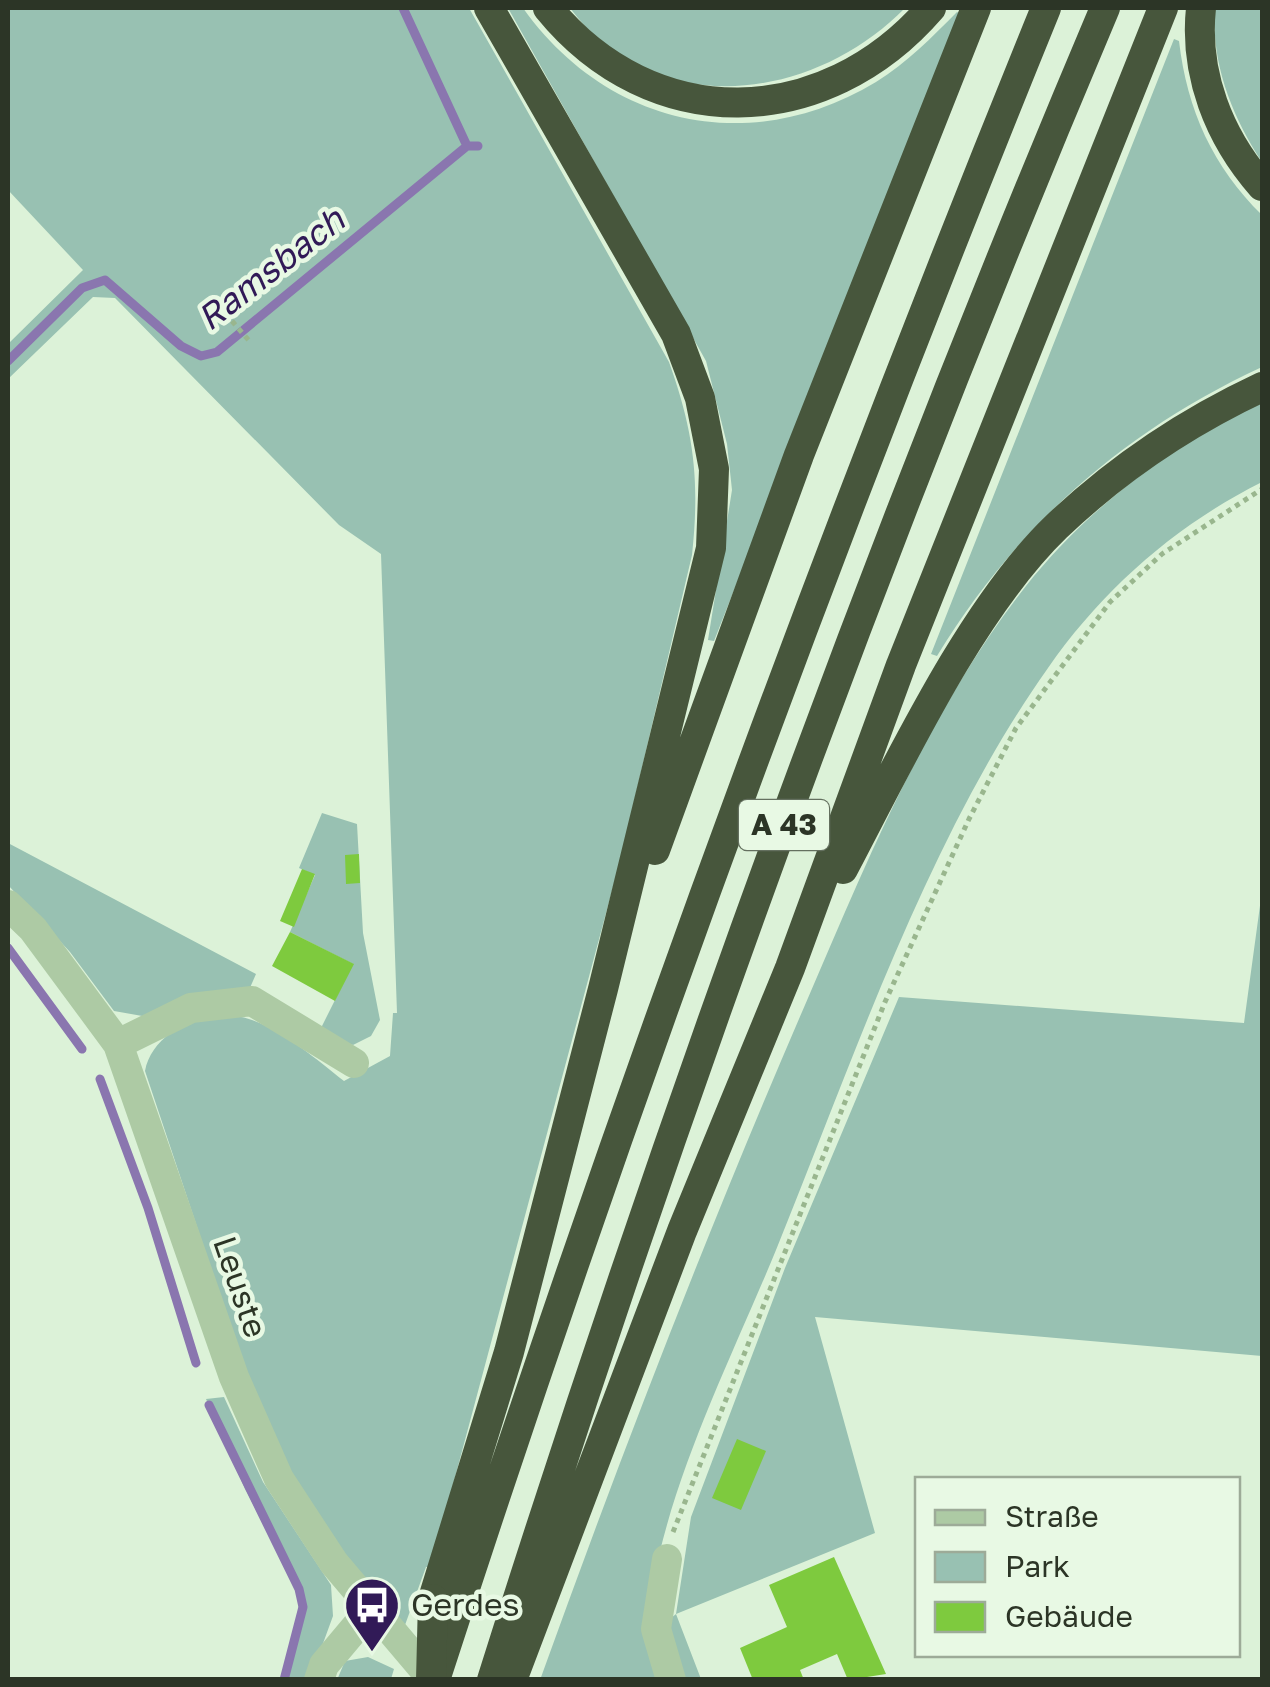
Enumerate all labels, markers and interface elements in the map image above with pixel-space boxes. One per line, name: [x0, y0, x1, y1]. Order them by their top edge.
water label: Ramsbach: [189, 197, 353, 339]
road number: A 43: [739, 800, 829, 850]
street label: Leuste: [206, 1231, 276, 1342]
legend: [915, 1477, 1240, 1657]
text: Straße: [1005, 1498, 1099, 1534]
text: Park: [1005, 1548, 1070, 1584]
bus stop icon: Gerdes: [342, 1575, 402, 1654]
place label: Gerdes: [411, 1585, 519, 1623]
text: Gebäude: [1005, 1598, 1133, 1634]

